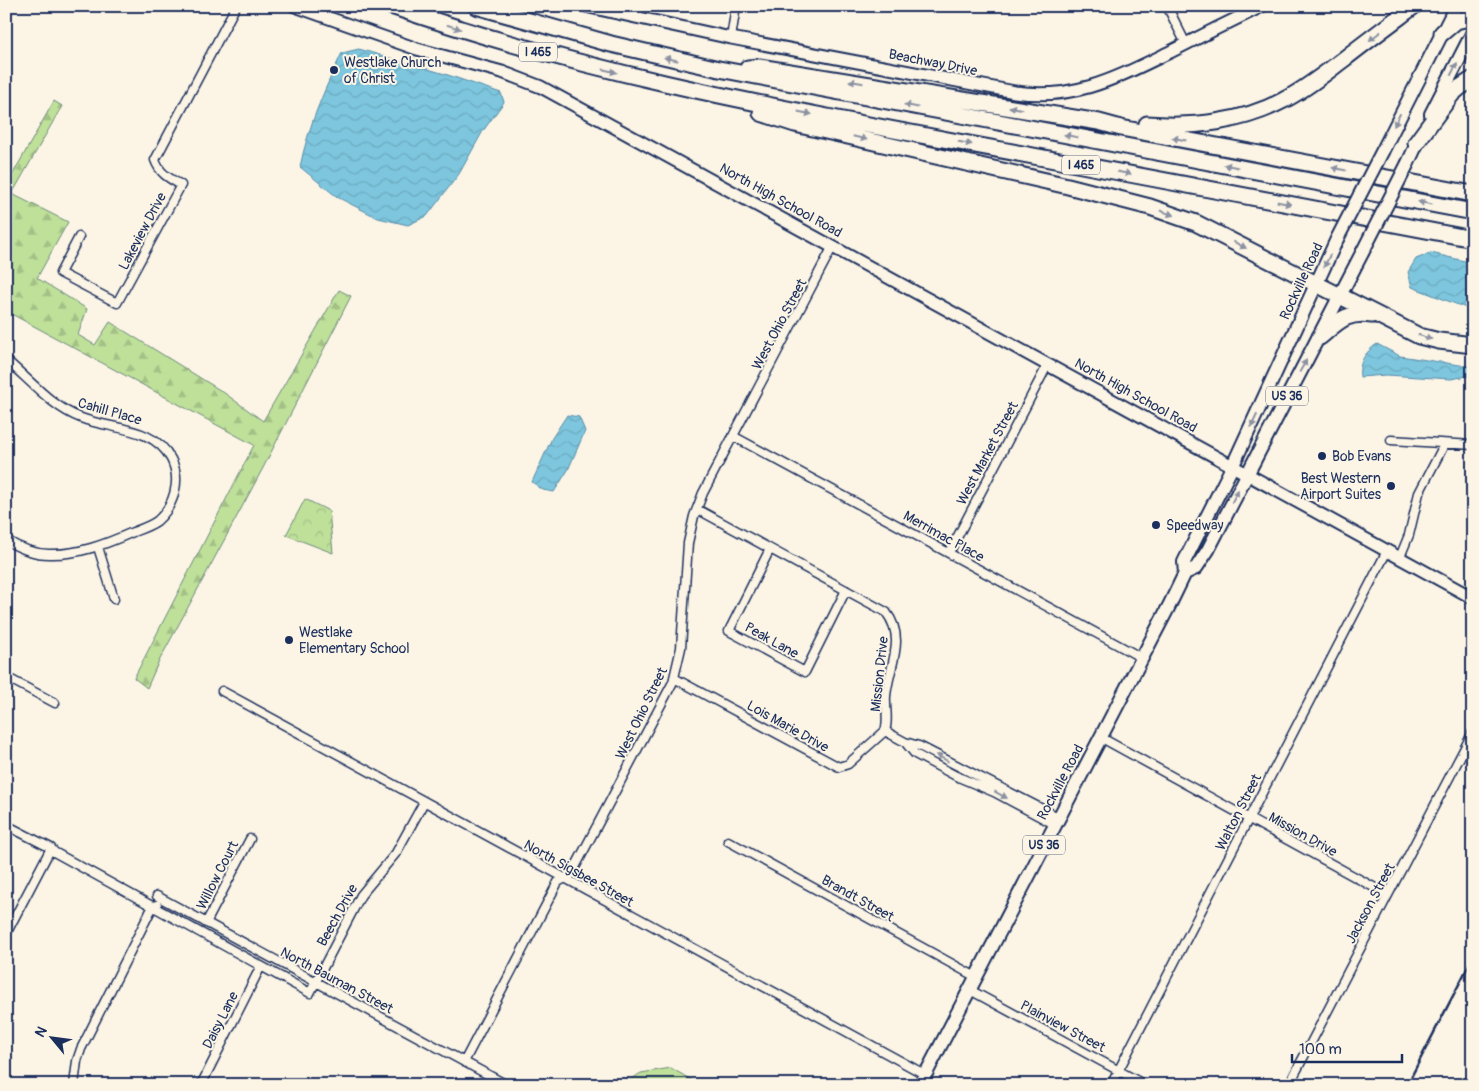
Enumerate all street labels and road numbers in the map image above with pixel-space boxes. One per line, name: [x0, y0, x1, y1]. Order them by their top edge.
road number: I 465: [519, 42, 557, 62]
street label: Beachway Drive: [887, 46, 979, 79]
road number: I 465: [1062, 156, 1100, 174]
street label: North High School Road: [716, 160, 845, 241]
street label: Lakeview Drive: [115, 190, 170, 273]
street label: Rockville Road: [1276, 240, 1327, 322]
street label: West Ohio Street: [748, 276, 811, 373]
street label: North High School Road: [1071, 355, 1200, 436]
road number: US 36: [1266, 386, 1308, 406]
street label: Cahill Place: [76, 394, 144, 429]
street label: West Market Street: [953, 398, 1022, 508]
street label: Merrimac Place: [900, 507, 987, 566]
street label: Peak Lane: [742, 619, 802, 662]
street label: Mission Drive: [867, 635, 892, 713]
street label: West Ohio Street: [612, 664, 671, 762]
street label: Lois Marie Drive: [744, 697, 832, 756]
street label: Rockville Road: [1033, 741, 1087, 823]
street label: Walton Street: [1212, 771, 1265, 853]
street label: Mission Drive: [1265, 809, 1340, 860]
street label: North Sigsbee Street: [521, 836, 637, 911]
road number: US 36: [1023, 836, 1065, 854]
street label: Willow Court: [193, 838, 242, 912]
street label: Jackson Street: [1342, 860, 1399, 946]
street label: Brandt Street: [818, 872, 897, 926]
street label: Beech Drive: [313, 881, 361, 949]
street label: North Bauman Street: [277, 943, 396, 1018]
street label: Daisy Lane: [199, 989, 242, 1052]
street label: Plainview Street: [1017, 997, 1109, 1056]

